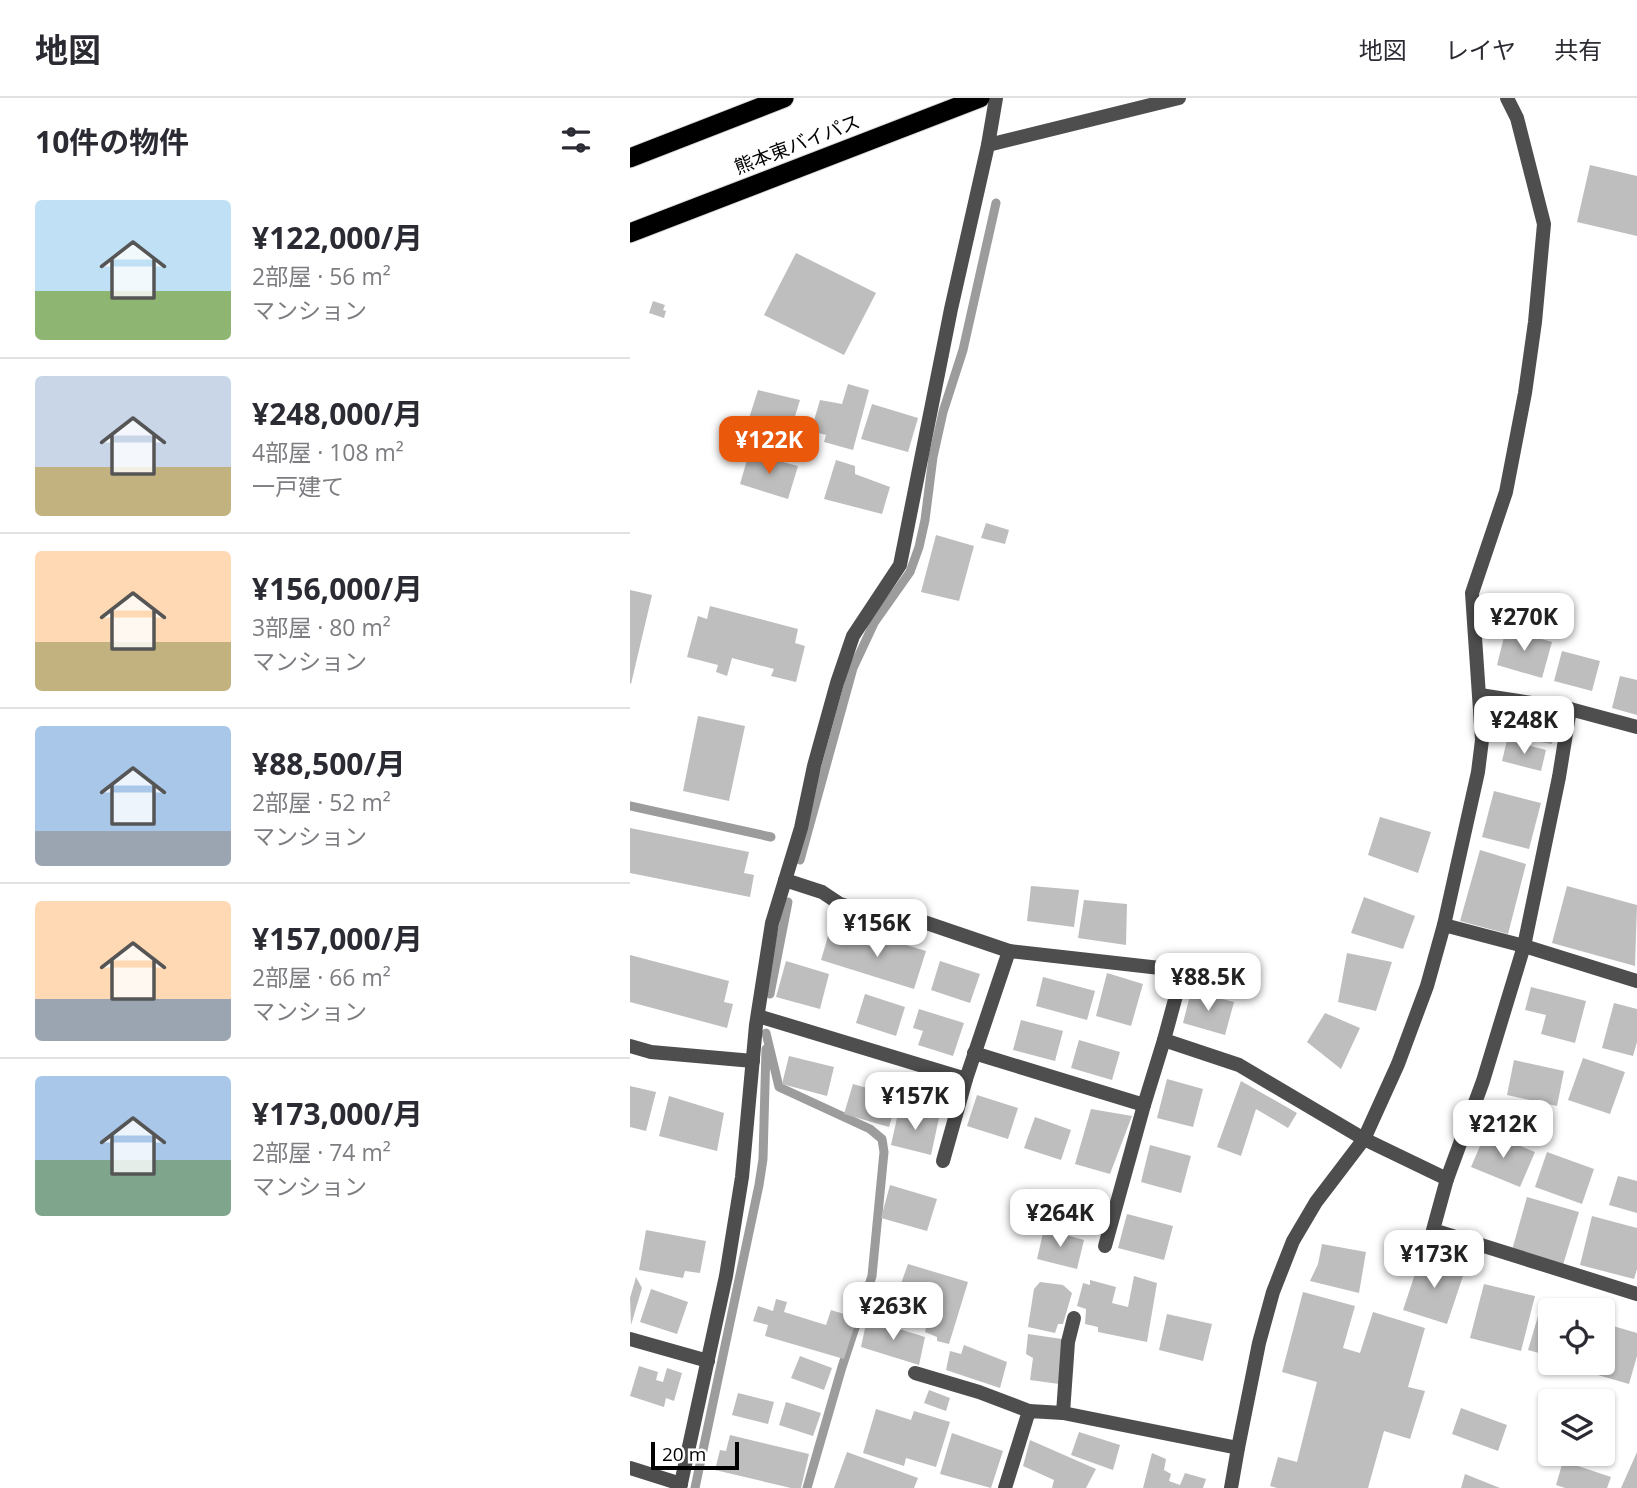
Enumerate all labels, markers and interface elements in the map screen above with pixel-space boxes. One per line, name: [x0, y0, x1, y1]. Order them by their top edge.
text: 地図: [35, 27, 101, 72]
text: 地図: [1359, 33, 1407, 66]
text: レイヤ: [1445, 33, 1516, 66]
text: 共有: [1554, 33, 1602, 66]
street label: 熊本東バイパス: [730, 108, 864, 180]
text: 10件の物件: [35, 121, 189, 162]
icon: filters: [557, 121, 595, 159]
text: ¥122,000/月: [252, 217, 423, 258]
icon: home: [91, 228, 175, 312]
text: 2部屋 · 56 m²: [252, 260, 391, 292]
text: マンション: [252, 294, 367, 326]
text: ¥248,000/月: [252, 393, 423, 434]
icon: home: [91, 404, 175, 488]
pin: ¥122K: [720, 416, 818, 476]
text: ¥122K: [735, 423, 803, 455]
text: 4部屋 · 108 m²: [252, 436, 404, 468]
text: 一戸建て: [252, 470, 344, 502]
text: ¥156,000/月: [252, 568, 423, 609]
icon: home: [91, 579, 175, 663]
pin: ¥270K: [1475, 594, 1573, 653]
text: ¥270K: [1490, 600, 1558, 632]
text: 3部屋 · 80 m²: [252, 611, 391, 643]
text: マンション: [252, 645, 367, 677]
pin: ¥248K: [1475, 696, 1573, 756]
text: ¥248K: [1490, 703, 1558, 735]
text: ¥88,500/月: [252, 743, 406, 784]
icon: home: [91, 754, 175, 838]
text: 2部屋 · 52 m²: [252, 786, 391, 818]
text: マンション: [252, 820, 367, 852]
pin: ¥156K: [828, 900, 926, 959]
text: ¥156K: [843, 906, 911, 938]
text: ¥157,000/月: [252, 918, 423, 959]
icon: home: [91, 929, 175, 1013]
pin: ¥88.5K: [1151, 954, 1265, 1013]
text: ¥88.5K: [1171, 960, 1245, 992]
text: 2部屋 · 66 m²: [252, 961, 391, 993]
text: マンション: [252, 995, 367, 1027]
pin: ¥157K: [866, 1072, 964, 1132]
text: ¥157K: [881, 1079, 949, 1111]
text: ¥173,000/月: [252, 1093, 423, 1134]
pin: ¥212K: [1454, 1100, 1552, 1160]
icon: home: [91, 1104, 175, 1188]
text: ¥212K: [1469, 1107, 1537, 1139]
text: 2部屋 · 74 m²: [252, 1136, 391, 1168]
text: マンション: [252, 1170, 367, 1202]
pin: ¥264K: [1011, 1190, 1109, 1249]
text: ¥264K: [1026, 1196, 1094, 1228]
pin: ¥173K: [1385, 1230, 1483, 1290]
text: ¥173K: [1400, 1237, 1468, 1269]
pin: ¥263K: [844, 1282, 942, 1342]
text: ¥263K: [859, 1289, 927, 1321]
map controls: [1538, 1298, 1615, 1466]
button: locate: [1538, 1298, 1615, 1375]
button: layers: [1538, 1389, 1615, 1466]
scale bar: [651, 1439, 738, 1471]
text: 20 m: [662, 1441, 706, 1467]

